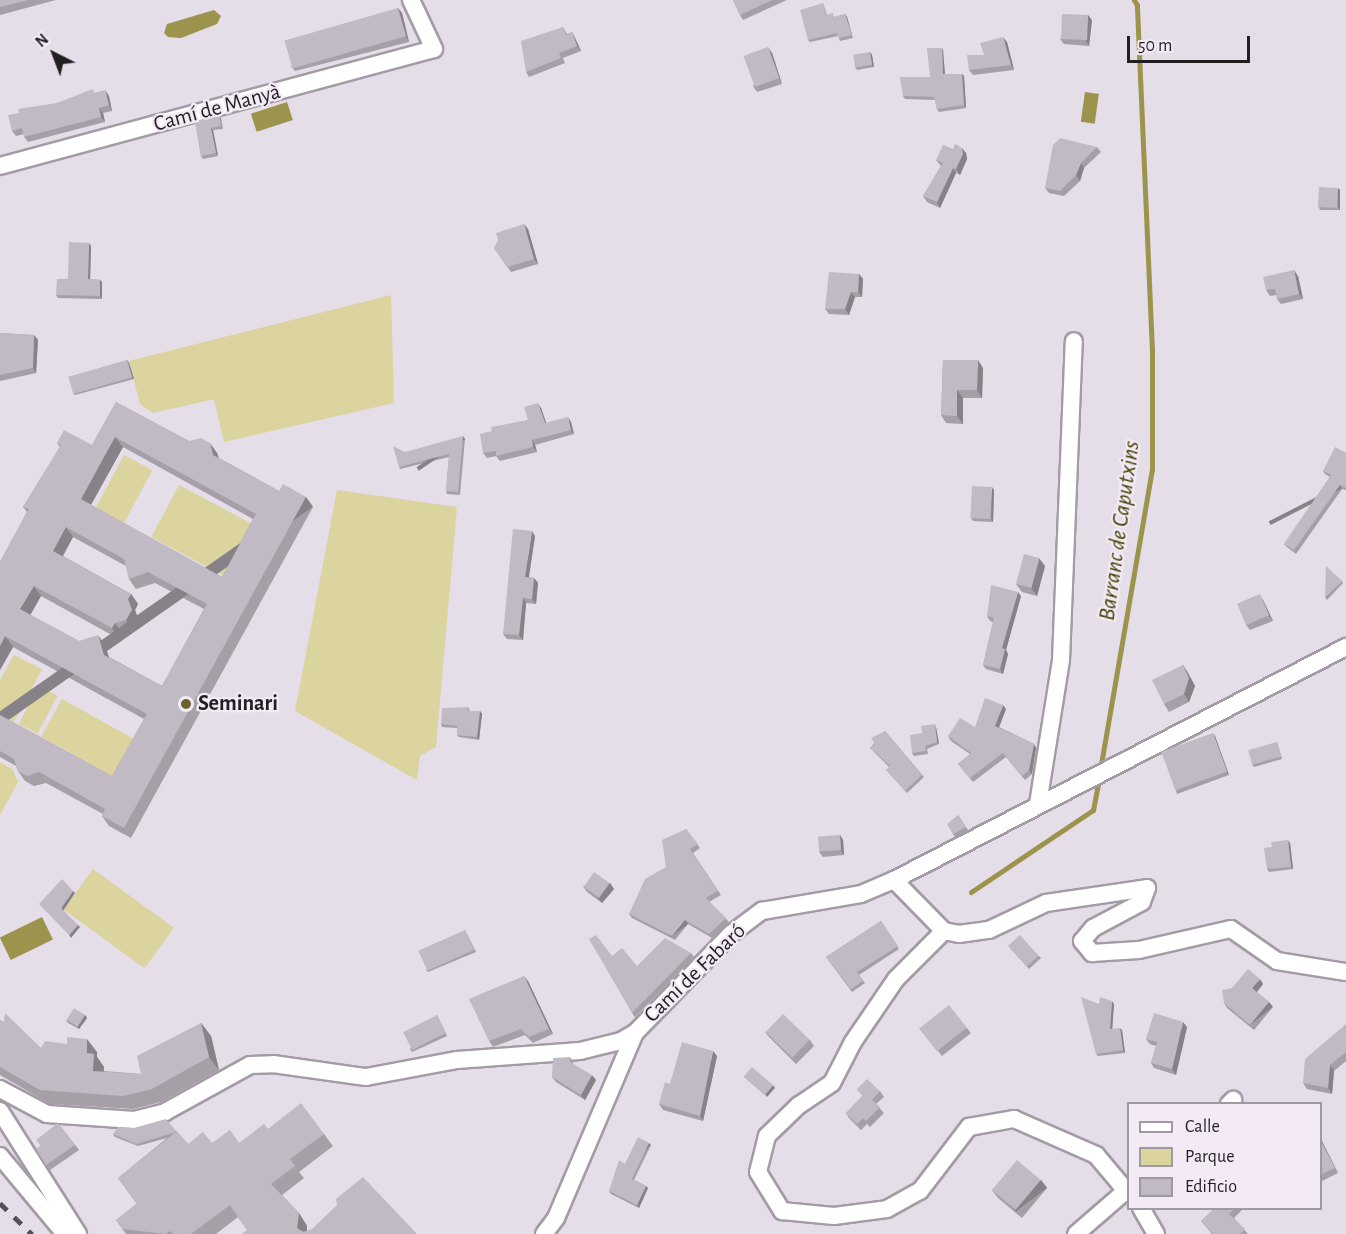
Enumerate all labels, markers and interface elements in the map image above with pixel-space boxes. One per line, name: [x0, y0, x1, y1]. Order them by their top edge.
north arrow: [24, 24, 84, 84]
scale bar: [1130, 24, 1253, 62]
text: N: [32, 31, 51, 50]
text: 50 m: [1138, 37, 1172, 55]
street label: Camí de Manyà: [151, 78, 283, 138]
water label: Barranc de Caputxins: [1093, 439, 1147, 623]
place label: Seminari: [198, 691, 278, 717]
marker: Seminari: [179, 697, 193, 711]
street label: Camí de Fabaró: [639, 918, 751, 1028]
legend: [1127, 1102, 1322, 1210]
text: Calle: [1185, 1118, 1220, 1136]
text: Parque: [1185, 1148, 1234, 1166]
text: Edificio: [1185, 1178, 1237, 1196]

